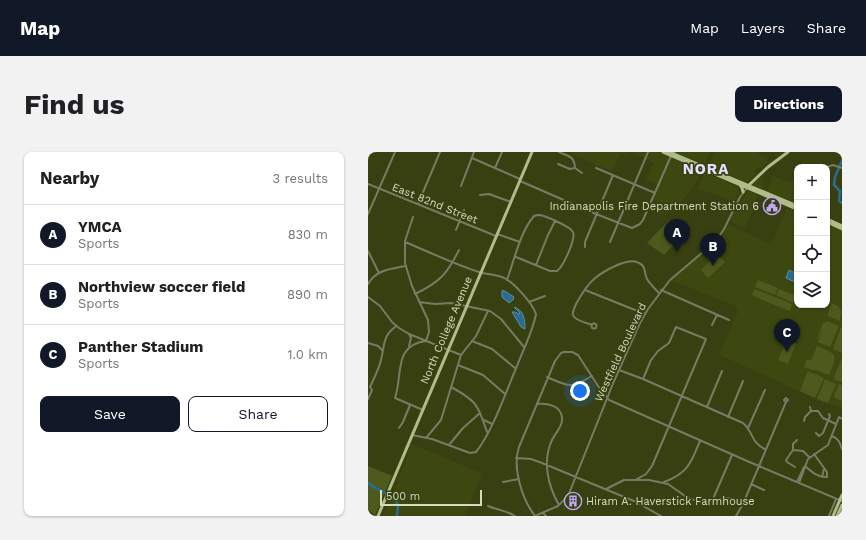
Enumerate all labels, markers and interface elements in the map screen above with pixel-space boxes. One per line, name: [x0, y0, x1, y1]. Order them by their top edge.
text: Map: [20, 17, 60, 40]
text: Map: [690, 20, 719, 36]
text: Layers: [741, 20, 785, 36]
text: Share: [807, 20, 846, 36]
button: Directions: [735, 86, 842, 122]
text: Find us: [24, 88, 124, 121]
district label: NORA: [683, 160, 729, 178]
map controls: [794, 164, 830, 308]
button: +: [794, 164, 830, 200]
text: Nearby: [40, 168, 99, 188]
text: 3 results: [273, 171, 328, 186]
street label: East 82nd Street: [390, 180, 480, 227]
public building icon: Indianapolis Fire Department Station 6: [762, 196, 782, 216]
place label: Indianapolis Fire Department Station 6: [549, 200, 759, 213]
button: −: [794, 200, 830, 236]
text: YMCA: [78, 218, 122, 236]
pin: A: [664, 219, 690, 252]
text: A: [49, 227, 57, 242]
text: 830 m: [288, 227, 328, 242]
pin: B: [700, 233, 726, 266]
text: Sports: [78, 236, 119, 251]
button: locate: [794, 236, 830, 272]
button: layers: [794, 272, 830, 308]
street label: North College Avenue: [418, 274, 475, 386]
text: Northview soccer field: [78, 278, 246, 296]
text: B: [49, 287, 57, 302]
text: 890 m: [287, 287, 328, 302]
text: Sports: [78, 296, 119, 311]
street label: Westfield Boulevard: [592, 301, 649, 404]
pin: C: [774, 319, 800, 352]
text: Panther Stadium: [78, 338, 203, 356]
text: C: [49, 347, 57, 362]
text: 1.0 km: [288, 347, 328, 362]
text: Sports: [78, 356, 119, 371]
your location: [570, 381, 590, 401]
button: Save: [40, 396, 180, 432]
button: Share: [188, 396, 328, 432]
scale bar: [380, 488, 482, 507]
text: 500 m: [386, 490, 420, 503]
building icon: Hiram A. Haverstick Farmhouse: [563, 491, 583, 511]
place label: Hiram A. Haverstick Farmhouse: [586, 495, 755, 508]

